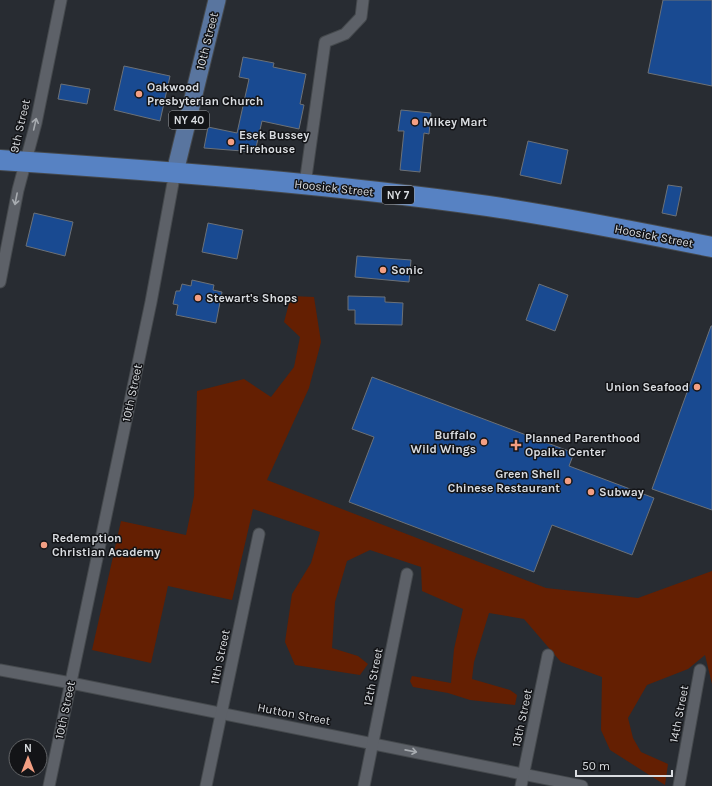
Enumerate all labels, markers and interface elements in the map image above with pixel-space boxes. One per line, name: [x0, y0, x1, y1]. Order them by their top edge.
street label: 10th Street: [193, 10, 221, 71]
place label: Oakwood Presbyterian Church: [147, 80, 263, 108]
marker: Oakwood Presbyterian Church: [134, 89, 144, 99]
street label: 9th Street: [7, 97, 33, 154]
road number: NY 40: [169, 111, 209, 129]
place label: Mikey Mart: [423, 115, 487, 129]
marker: Mikey Mart: [410, 117, 420, 127]
one-way arrow: [32, 118, 40, 131]
place label: Esek Bussey Firehouse: [239, 128, 309, 156]
marker: Esek Bussey Firehouse: [226, 137, 236, 147]
street label: Hoosick Street: [294, 177, 375, 199]
road number: NY 7: [382, 186, 414, 204]
one-way arrow: [12, 192, 20, 205]
street label: Hoosick Street: [614, 222, 695, 251]
place label: Sonic: [391, 263, 423, 277]
marker: Sonic: [378, 265, 388, 275]
place label: Stewart's Shops: [206, 291, 297, 305]
marker: Stewart's Shops: [193, 293, 203, 303]
street label: 10th Street: [119, 362, 145, 423]
place label: Union Seafood: [606, 380, 689, 394]
marker: Union Seafood: [692, 382, 702, 392]
place label: Buffalo Wild Wings: [411, 428, 476, 456]
place label: Planned Parenthood Opalka Center: [525, 431, 640, 459]
marker: Buffalo Wild Wings: [479, 437, 489, 447]
marker: Planned Parenthood Opalka Center: [510, 439, 522, 451]
place label: Green Shell Chinese Restaurant: [448, 467, 560, 495]
marker: Green Shell Chinese Restaurant: [563, 476, 573, 486]
place label: Subway: [599, 485, 644, 499]
marker: Subway: [586, 487, 596, 497]
place label: Redemption Christian Academy: [52, 531, 160, 559]
marker: Redemption Christian Academy: [39, 540, 49, 550]
street label: 11th Street: [207, 628, 233, 686]
street label: 12th Street: [361, 646, 386, 707]
street label: 10th Street: [52, 679, 78, 740]
street label: 14th Street: [667, 684, 692, 744]
street label: 13th Street: [509, 687, 535, 748]
street label: Hutton Street: [256, 700, 332, 728]
north arrow: [8, 738, 48, 778]
text: N: [24, 742, 32, 755]
one-way arrow: [404, 747, 417, 755]
scale bar: [576, 752, 672, 778]
text: 50 m: [582, 759, 610, 773]

